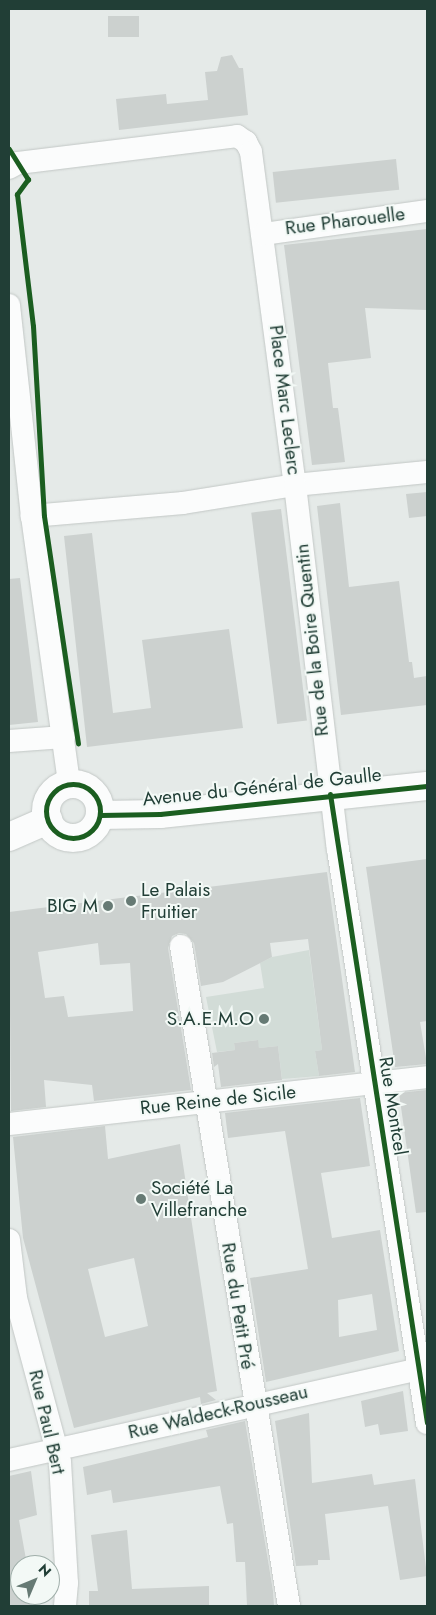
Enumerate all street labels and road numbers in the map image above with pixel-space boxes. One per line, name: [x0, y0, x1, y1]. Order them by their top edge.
street label: Rue Pharouelle: [284, 202, 406, 240]
street label: Place Marc Leclerc: [264, 324, 306, 476]
street label: Rue de la Boire Quentin: [291, 543, 333, 737]
street label: Avenue du Général de Gaulle: [141, 763, 383, 811]
street label: Rue Montcel: [374, 1055, 412, 1157]
street label: Rue Reine de Sicile: [139, 1080, 297, 1120]
street label: Rue du Petit Pré: [217, 1241, 259, 1371]
street label: Rue Paul Bert: [24, 1368, 70, 1476]
street label: Rue Waldeck-Rousseau: [126, 1380, 310, 1444]

